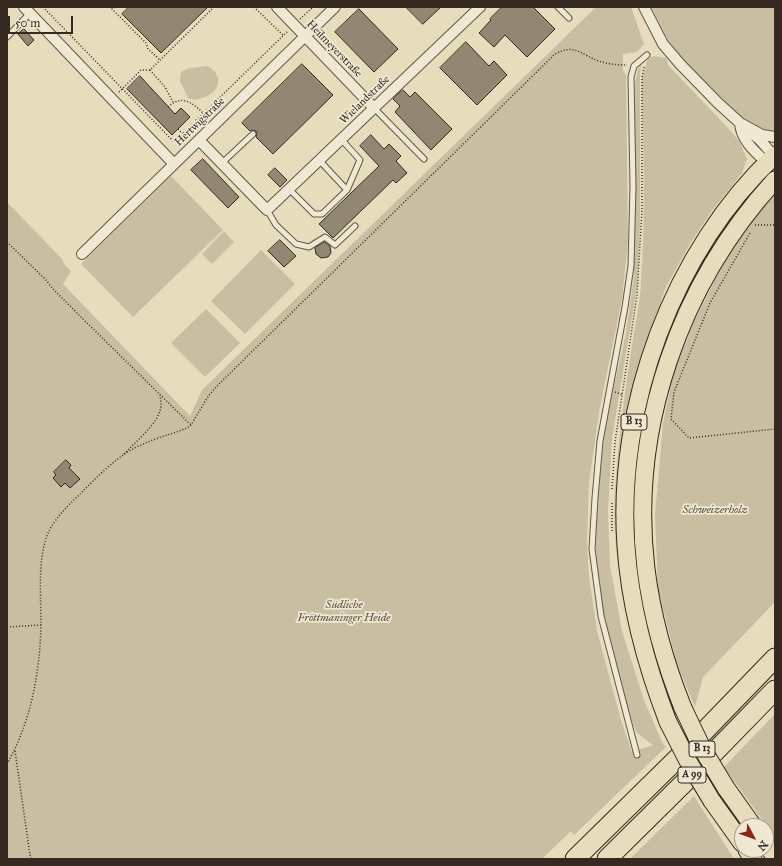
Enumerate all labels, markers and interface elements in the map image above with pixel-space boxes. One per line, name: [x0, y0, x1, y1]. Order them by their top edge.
scale bar: [10, 8, 75, 34]
text: 50 m: [15, 16, 40, 30]
street label: Heilmeyerstraße: [303, 18, 365, 80]
street label: Wielandstraße: [337, 73, 393, 127]
street label: Hertwigstraße: [172, 95, 228, 149]
road number: B 13: [621, 414, 647, 430]
park label: Schweizerholz: [682, 503, 748, 517]
park label: Südliche Fröttmaninger Heide: [298, 598, 390, 624]
road number: B 13: [689, 741, 715, 757]
road number: A 99: [678, 767, 706, 783]
north arrow: [734, 818, 774, 858]
text: N: [755, 838, 771, 853]

